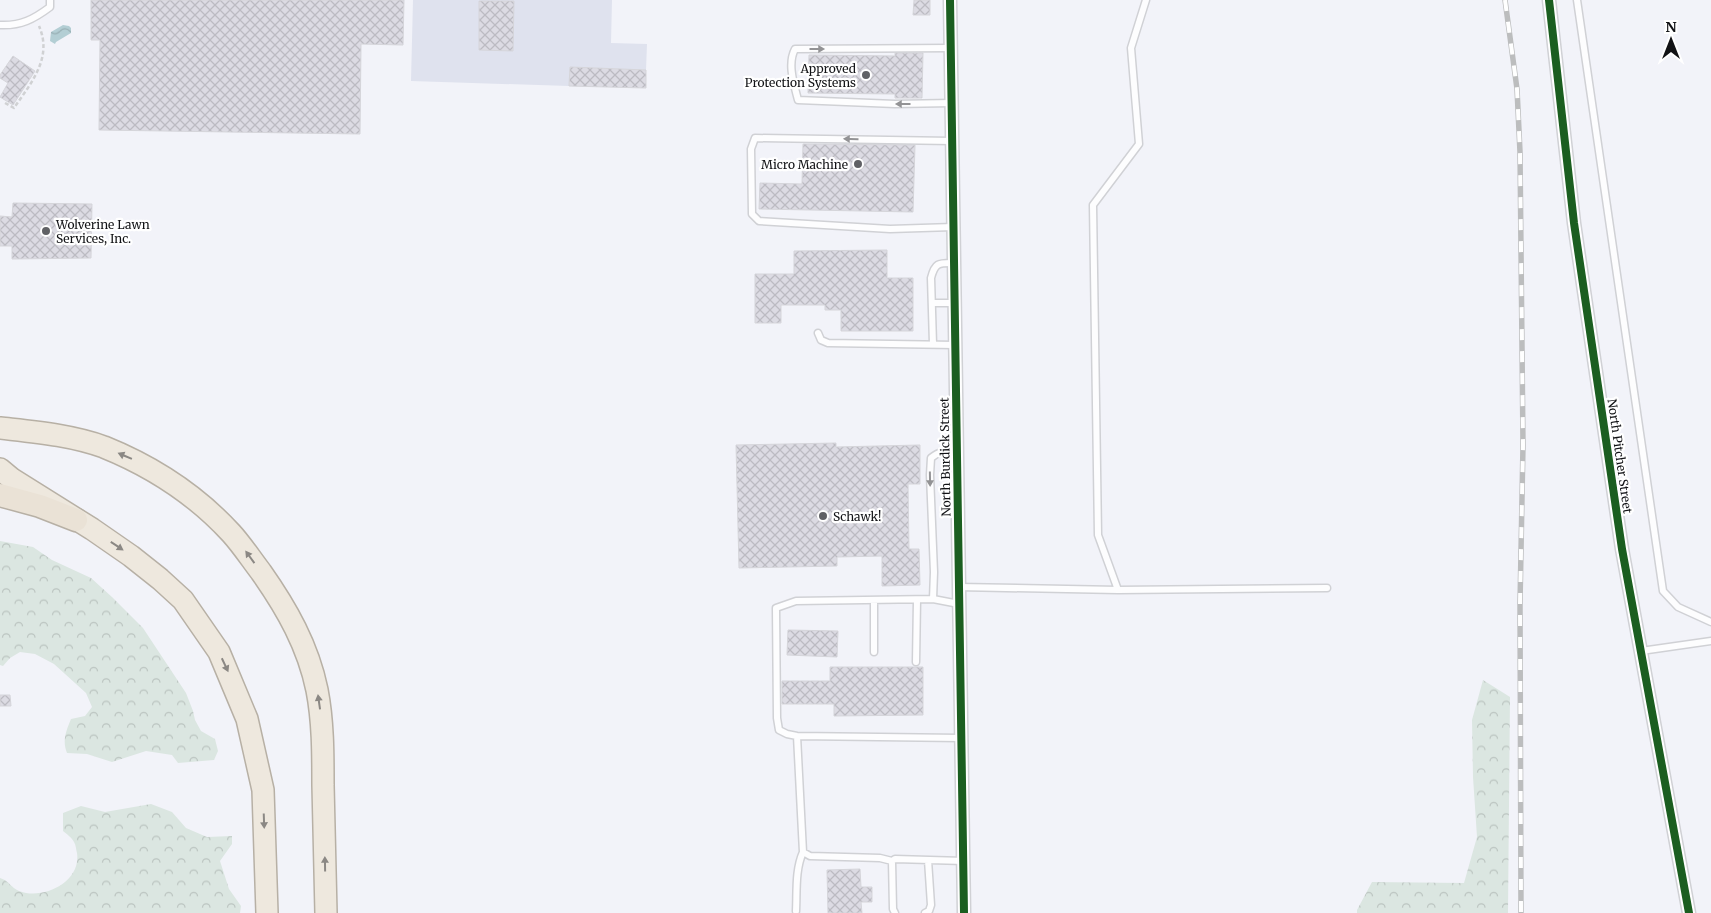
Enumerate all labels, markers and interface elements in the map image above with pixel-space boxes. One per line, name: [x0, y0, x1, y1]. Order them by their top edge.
north arrow: [1646, 15, 1696, 65]
text: N: [1665, 18, 1677, 36]
one-way arrow: [809, 45, 825, 53]
place label: Approved Protection Systems: [745, 61, 856, 90]
marker: Approved Protection Systems: [860, 69, 872, 81]
one-way arrow: [895, 100, 911, 108]
one-way arrow: [843, 135, 859, 143]
place label: Micro Machine: [761, 157, 848, 172]
marker: Micro Machine: [852, 158, 864, 170]
place label: Wolverine Lawn Services, Inc.: [55, 217, 150, 246]
marker: Wolverine Lawn Services, Inc.: [40, 225, 52, 237]
street label: North Burdick Street: [936, 397, 954, 517]
street label: North Pitcher Street: [1605, 398, 1636, 514]
one-way arrow: [117, 452, 132, 460]
one-way arrow: [926, 471, 934, 487]
place label: Schawk!: [833, 509, 882, 524]
marker: Schawk!: [817, 510, 829, 522]
one-way arrow: [110, 541, 124, 551]
one-way arrow: [244, 551, 255, 564]
one-way arrow: [221, 658, 229, 672]
one-way arrow: [315, 694, 323, 710]
one-way arrow: [260, 813, 268, 829]
one-way arrow: [321, 856, 329, 872]

